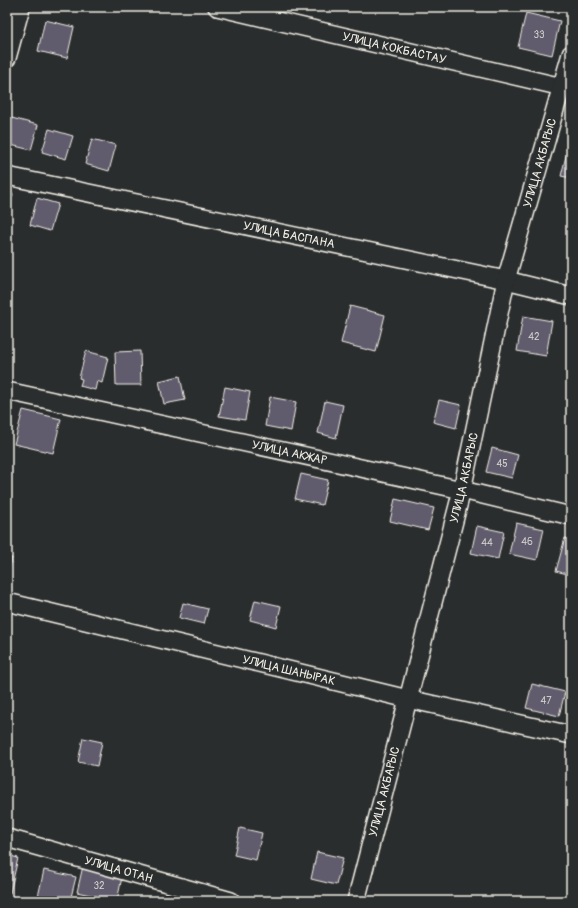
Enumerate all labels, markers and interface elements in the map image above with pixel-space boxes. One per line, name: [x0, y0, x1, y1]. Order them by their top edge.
street label: УЛИЦА КОКБАСТАУ: [341, 29, 448, 68]
house number: 33: [533, 29, 545, 41]
street label: УЛИЦА АКБАРЫС: [520, 116, 560, 209]
street label: УЛИЦА БАСПАНА: [242, 218, 336, 252]
house number: 42: [528, 331, 540, 343]
street label: УЛИЦА АКБАРЫС: [447, 431, 482, 525]
street label: УЛИЦА АКЖАР: [250, 438, 328, 468]
house number: 45: [496, 458, 508, 470]
house number: 46: [521, 536, 533, 548]
house number: 44: [481, 537, 493, 549]
street label: УЛИЦА ШАНЫРАК: [241, 652, 337, 689]
house number: 47: [540, 695, 552, 707]
street label: УЛИЦА АКБАРЫС: [366, 745, 403, 838]
street label: УЛИЦА ОТАН: [83, 853, 155, 887]
house number: 32: [93, 880, 105, 892]

